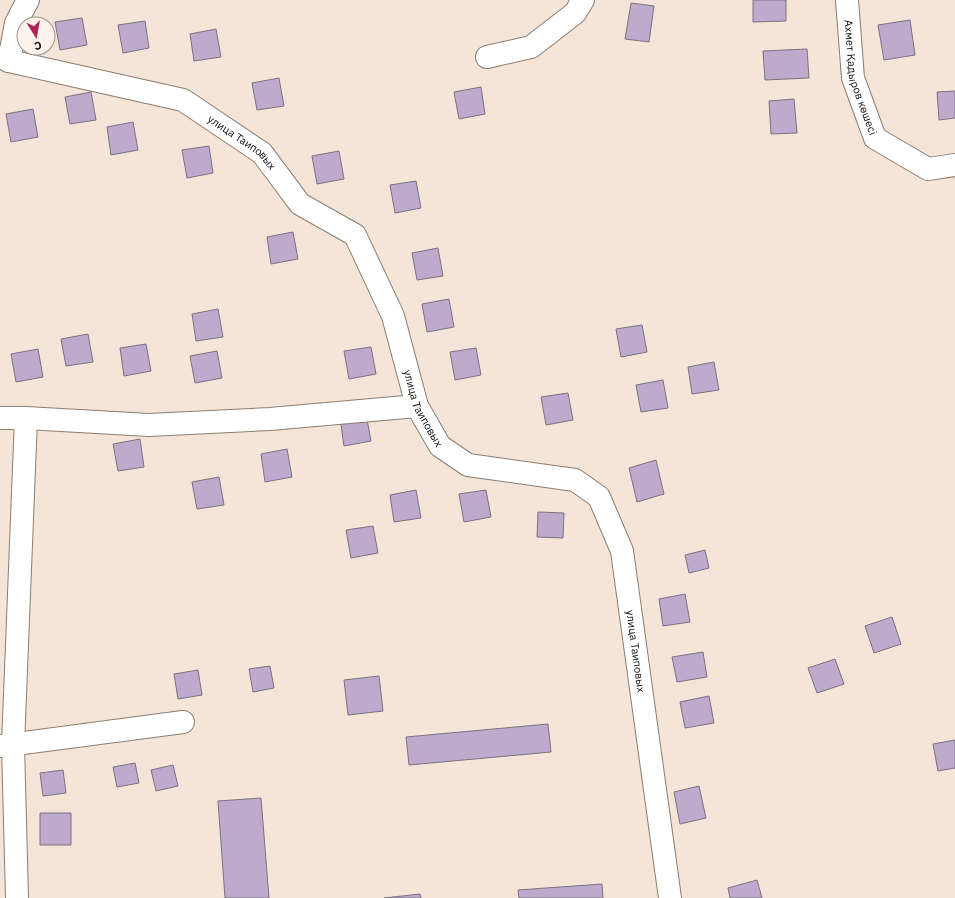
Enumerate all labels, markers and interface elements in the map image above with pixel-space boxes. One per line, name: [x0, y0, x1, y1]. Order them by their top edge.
north arrow: [16, 16, 56, 56]
street label: Ахмет Қадыров көшесі: [842, 19, 880, 137]
text: С: [33, 38, 43, 53]
street label: улица Таиповых: [205, 112, 279, 173]
street label: улица Таиповых: [401, 368, 446, 450]
street label: улица Таиповых: [623, 609, 649, 694]

